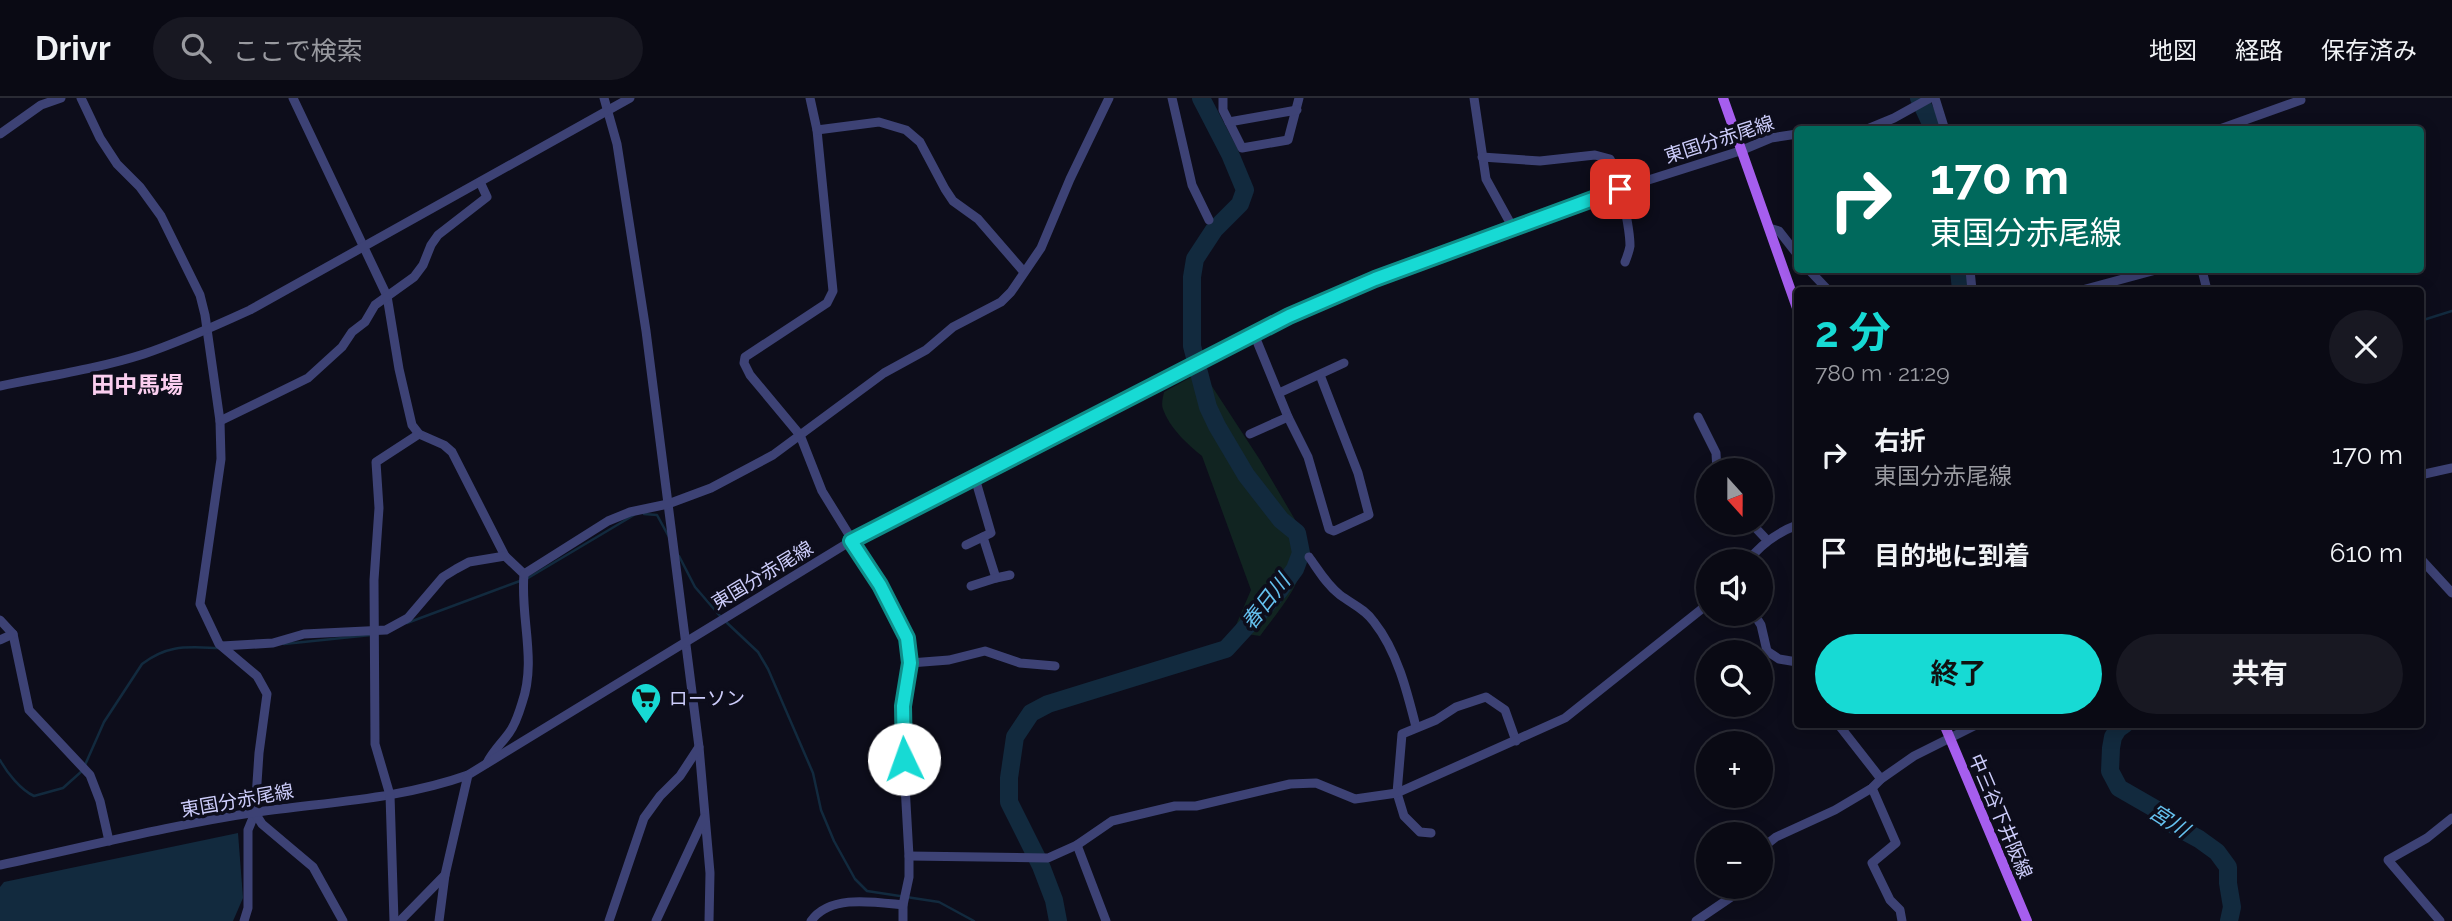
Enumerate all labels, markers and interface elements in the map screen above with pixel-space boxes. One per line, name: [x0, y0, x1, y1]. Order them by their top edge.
search box: [153, 17, 643, 80]
text: Drivr: [35, 29, 111, 68]
icon: search: [177, 29, 215, 67]
text: ここで検索: [233, 36, 363, 66]
text: 地図: [2149, 36, 2197, 65]
text: 経路: [2235, 36, 2283, 65]
text: 保存済み: [2321, 36, 2417, 65]
street label: 東国分赤尾線: [1661, 111, 1777, 167]
text: 170 m: [1930, 148, 2069, 205]
icon: right: [1815, 154, 1906, 245]
pin: [1590, 159, 1650, 219]
icon: arrive: [1601, 170, 1639, 208]
text: 東国分赤尾線: [1930, 214, 2122, 251]
text: 2 分: [1815, 308, 1891, 357]
button: close: [2329, 310, 2403, 384]
text: 780 m · 21:29: [1815, 359, 1950, 386]
district label: 田中馬場: [91, 371, 183, 398]
text: 右折: [1874, 426, 1926, 456]
icon: right: [1815, 436, 1853, 474]
text: 170 m: [2332, 440, 2403, 470]
north arrow: [1696, 458, 1773, 536]
map controls: [1696, 458, 1773, 899]
text: 東国分赤尾線: [1874, 462, 2012, 489]
icon: arrive: [1815, 534, 1853, 572]
street label: 東国分赤尾線: [707, 536, 817, 614]
text: 610 m: [2330, 538, 2403, 568]
text: 目的地に到着: [1874, 541, 2030, 571]
button: sound: [1696, 549, 1773, 626]
water label: 春日川: [1236, 568, 1296, 634]
button: 終了: [1815, 634, 2102, 714]
button: 共有: [2116, 634, 2403, 714]
button: search: [1696, 640, 1773, 717]
supermarket icon: ローソン: [629, 681, 663, 725]
place label: ローソン: [669, 687, 745, 709]
position arrow: [867, 722, 941, 796]
button: +: [1696, 731, 1773, 808]
street label: 中三谷下井阪線: [1965, 750, 2037, 882]
street label: 東国分赤尾線: [179, 779, 295, 821]
water label: 宮川: [2145, 799, 2195, 844]
button: −: [1696, 822, 1773, 899]

